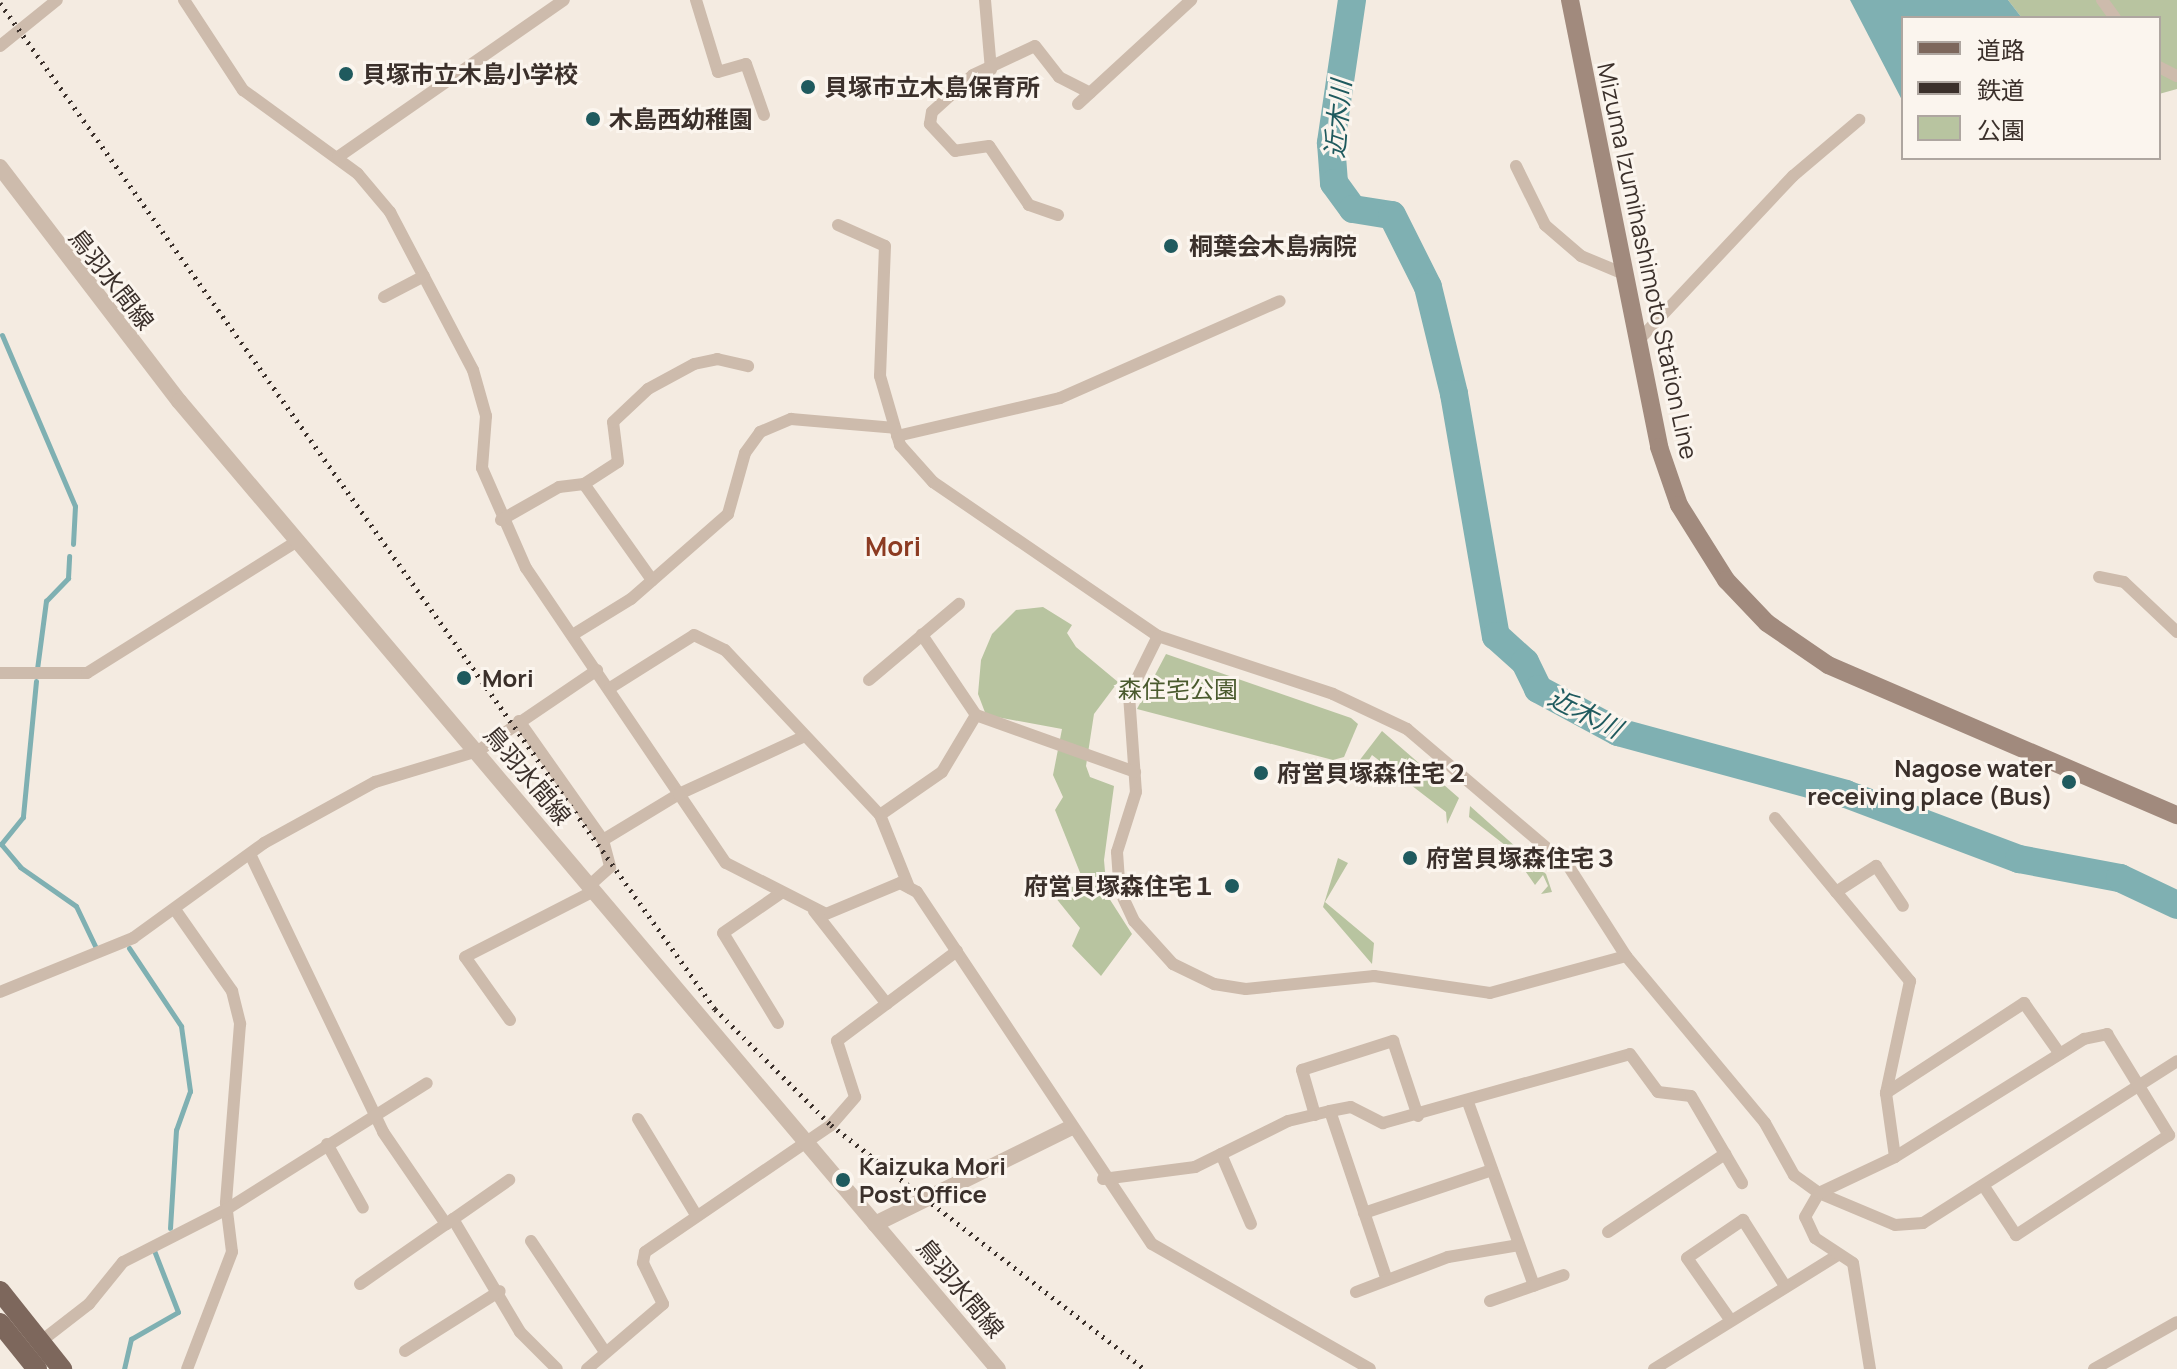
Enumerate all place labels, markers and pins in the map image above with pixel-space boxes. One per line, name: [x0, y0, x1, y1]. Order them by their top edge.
place label: 貝塚市立木島小学校: [362, 60, 578, 88]
marker: 貝塚市立木島小学校: [337, 65, 355, 83]
place label: 貝塚市立木島保育所: [824, 73, 1040, 101]
marker: 貝塚市立木島保育所: [799, 78, 817, 96]
place label: 木島西幼稚園: [609, 105, 753, 133]
marker: 木島西幼稚園: [584, 110, 602, 128]
place label: 桐葉会木島病院: [1189, 232, 1357, 260]
marker: 桐葉会木島病院: [1160, 235, 1182, 257]
place label: Mori: [482, 664, 534, 692]
marker: Mori: [453, 667, 475, 689]
place label: Nagose water receiving place (Bus): [1807, 754, 2053, 810]
place label: 府営貝塚森住宅２: [1277, 759, 1469, 787]
marker: 府営貝塚森住宅２: [1252, 764, 1270, 782]
marker: Nagose water receiving place (Bus): [2060, 773, 2078, 791]
place label: 府営貝塚森住宅３: [1426, 844, 1618, 872]
marker: 府営貝塚森住宅３: [1401, 849, 1419, 867]
place label: 府営貝塚森住宅１: [1024, 872, 1216, 900]
marker: 府営貝塚森住宅１: [1223, 877, 1241, 895]
place label: Kaizuka Mori Post Office: [859, 1152, 1006, 1208]
marker: Kaizuka Mori Post Office: [834, 1171, 852, 1189]

